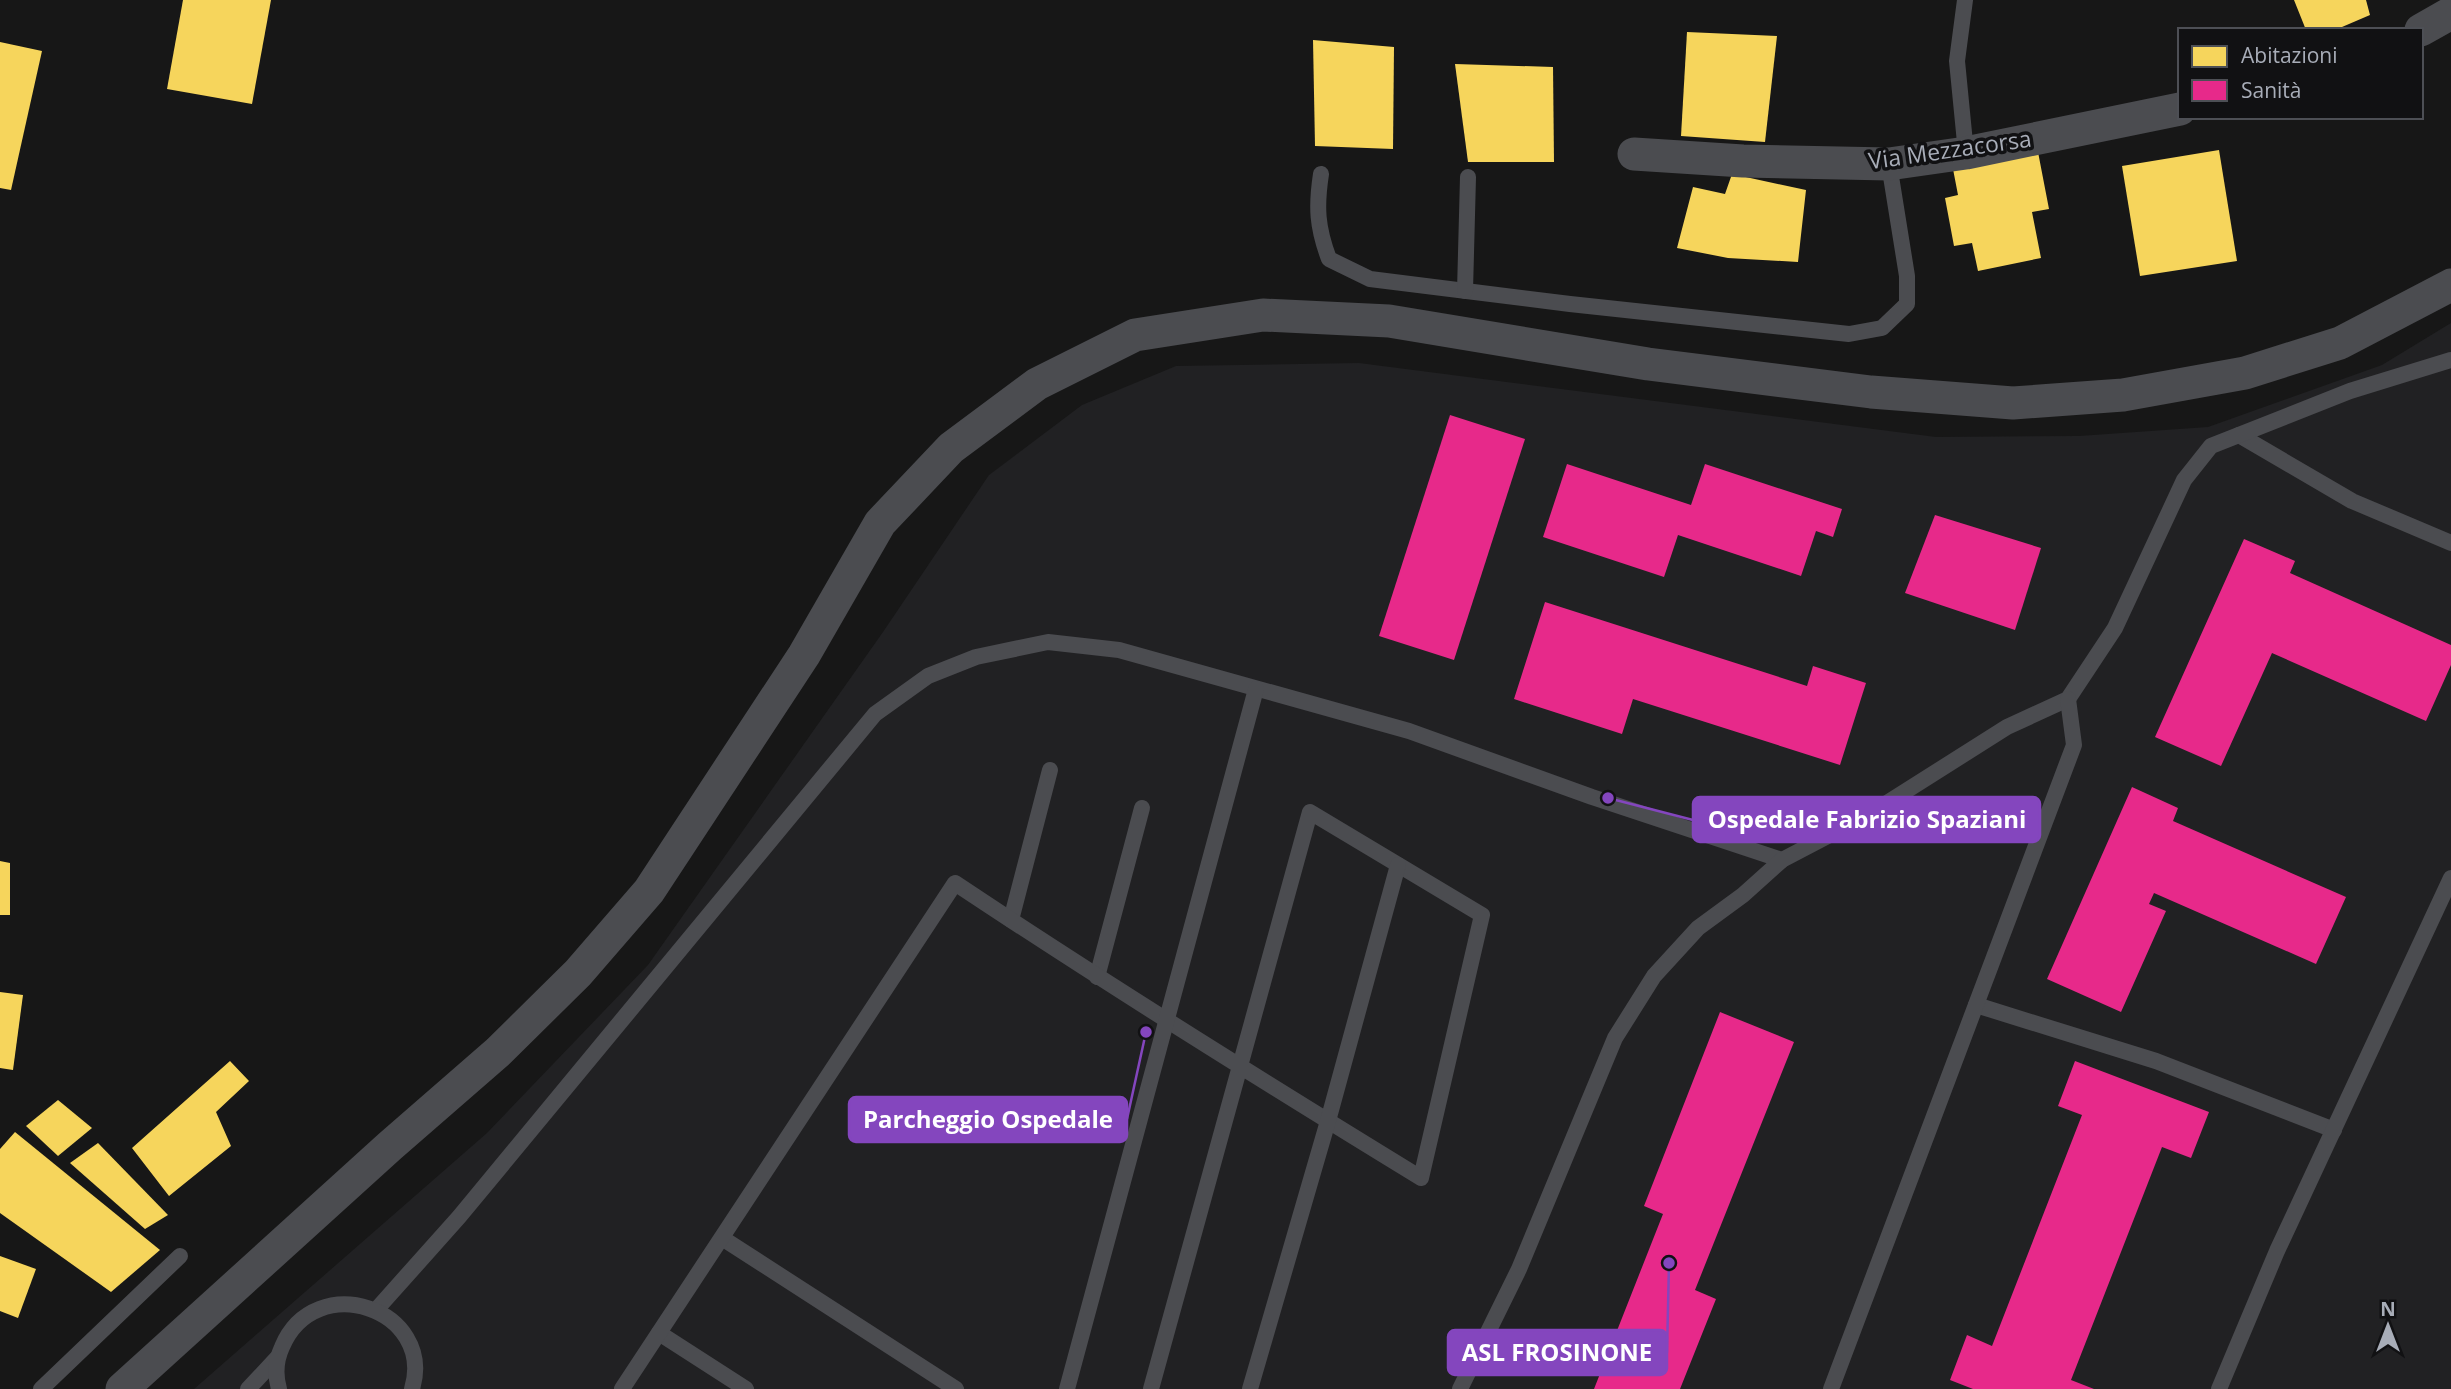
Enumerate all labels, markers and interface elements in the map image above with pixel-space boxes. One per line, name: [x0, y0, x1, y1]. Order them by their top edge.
legend: [2178, 28, 2423, 119]
text: Abitazioni: [2241, 41, 2338, 69]
text: Sanità: [2241, 76, 2302, 104]
street label: Via Mezzacorsa: [1866, 122, 2033, 176]
callout: Ospedale Fabrizio Spaziani: [1693, 797, 2040, 842]
text: Ospedale Fabrizio Spaziani: [1708, 802, 2026, 835]
callout: Parcheggio Ospedale: [849, 1097, 1127, 1142]
text: Parcheggio Ospedale: [863, 1102, 1113, 1135]
north arrow: [2353, 1291, 2423, 1361]
text: N: [2380, 1296, 2396, 1322]
callout: ASL FROSINONE: [1448, 1330, 1667, 1375]
text: ASL FROSINONE: [1462, 1335, 1652, 1368]

